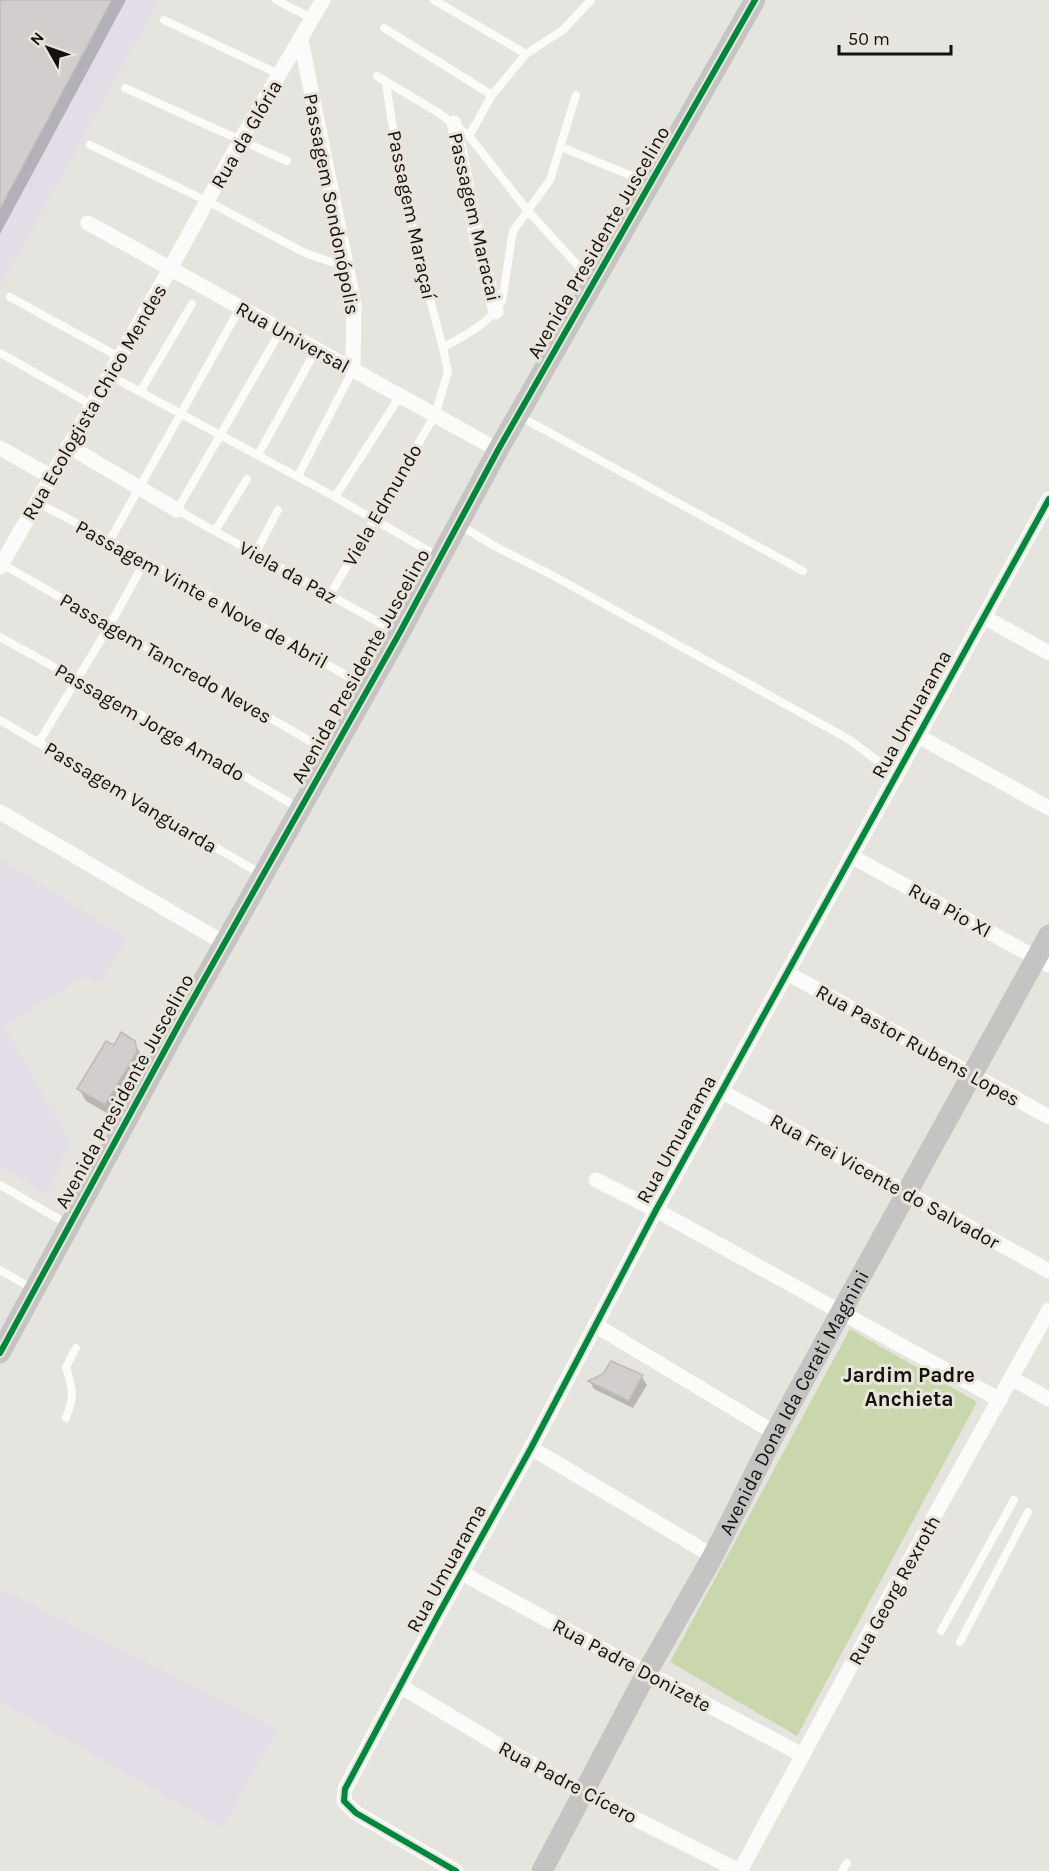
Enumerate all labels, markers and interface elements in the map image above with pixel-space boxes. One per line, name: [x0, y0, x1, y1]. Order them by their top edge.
north arrow: [18, 18, 78, 78]
scale bar: [839, 18, 952, 56]
text: N: [26, 28, 48, 49]
text: 50 m: [848, 28, 890, 50]
street label: Rua da Glória: [206, 76, 287, 193]
street label: Passagem Sondonópolis: [299, 92, 364, 317]
street label: Avenida Presidente Juscelino: [522, 122, 675, 363]
street label: Passagem Maraçaí: [382, 128, 441, 302]
street label: Passagem Maracai: [444, 130, 505, 304]
street label: Rua Ecologista Chico Mendes: [17, 280, 171, 524]
street label: Rua Universal: [232, 297, 353, 378]
street label: Viela Edmundo: [338, 440, 427, 571]
street label: Passagem Vinte e Nove de Abril: [72, 515, 332, 673]
street label: Viela da Paz: [235, 536, 341, 609]
street label: Avenida Presidente Juscelino: [286, 545, 435, 788]
street label: Passagem Tancredo Neves: [56, 588, 276, 729]
street label: Rua Umuarama: [867, 646, 956, 782]
street label: Passagem Jorge Amado: [51, 659, 249, 786]
street label: Passagem Vanguarda: [40, 737, 221, 858]
street label: Rua Pio XI: [904, 878, 995, 943]
street label: Avenida Presidente Juscelino: [50, 970, 199, 1213]
street label: Rua Pastor Rubens Lopes: [812, 980, 1024, 1111]
street label: Rua Umuarama: [632, 1071, 721, 1207]
street label: Rua Frei Vicente do Salvador: [766, 1109, 1004, 1255]
street label: Avenida Dona Ida Cerati Magnini: [715, 1266, 874, 1539]
district label: Jardim Padre Anchieta: [843, 1363, 975, 1411]
street label: Rua Umuarama: [402, 1500, 491, 1636]
street label: Rua Georg Rexroth: [844, 1511, 945, 1669]
street label: Rua Padre Donizete: [549, 1614, 715, 1717]
street label: Rua Padre Cícero: [495, 1736, 641, 1829]

